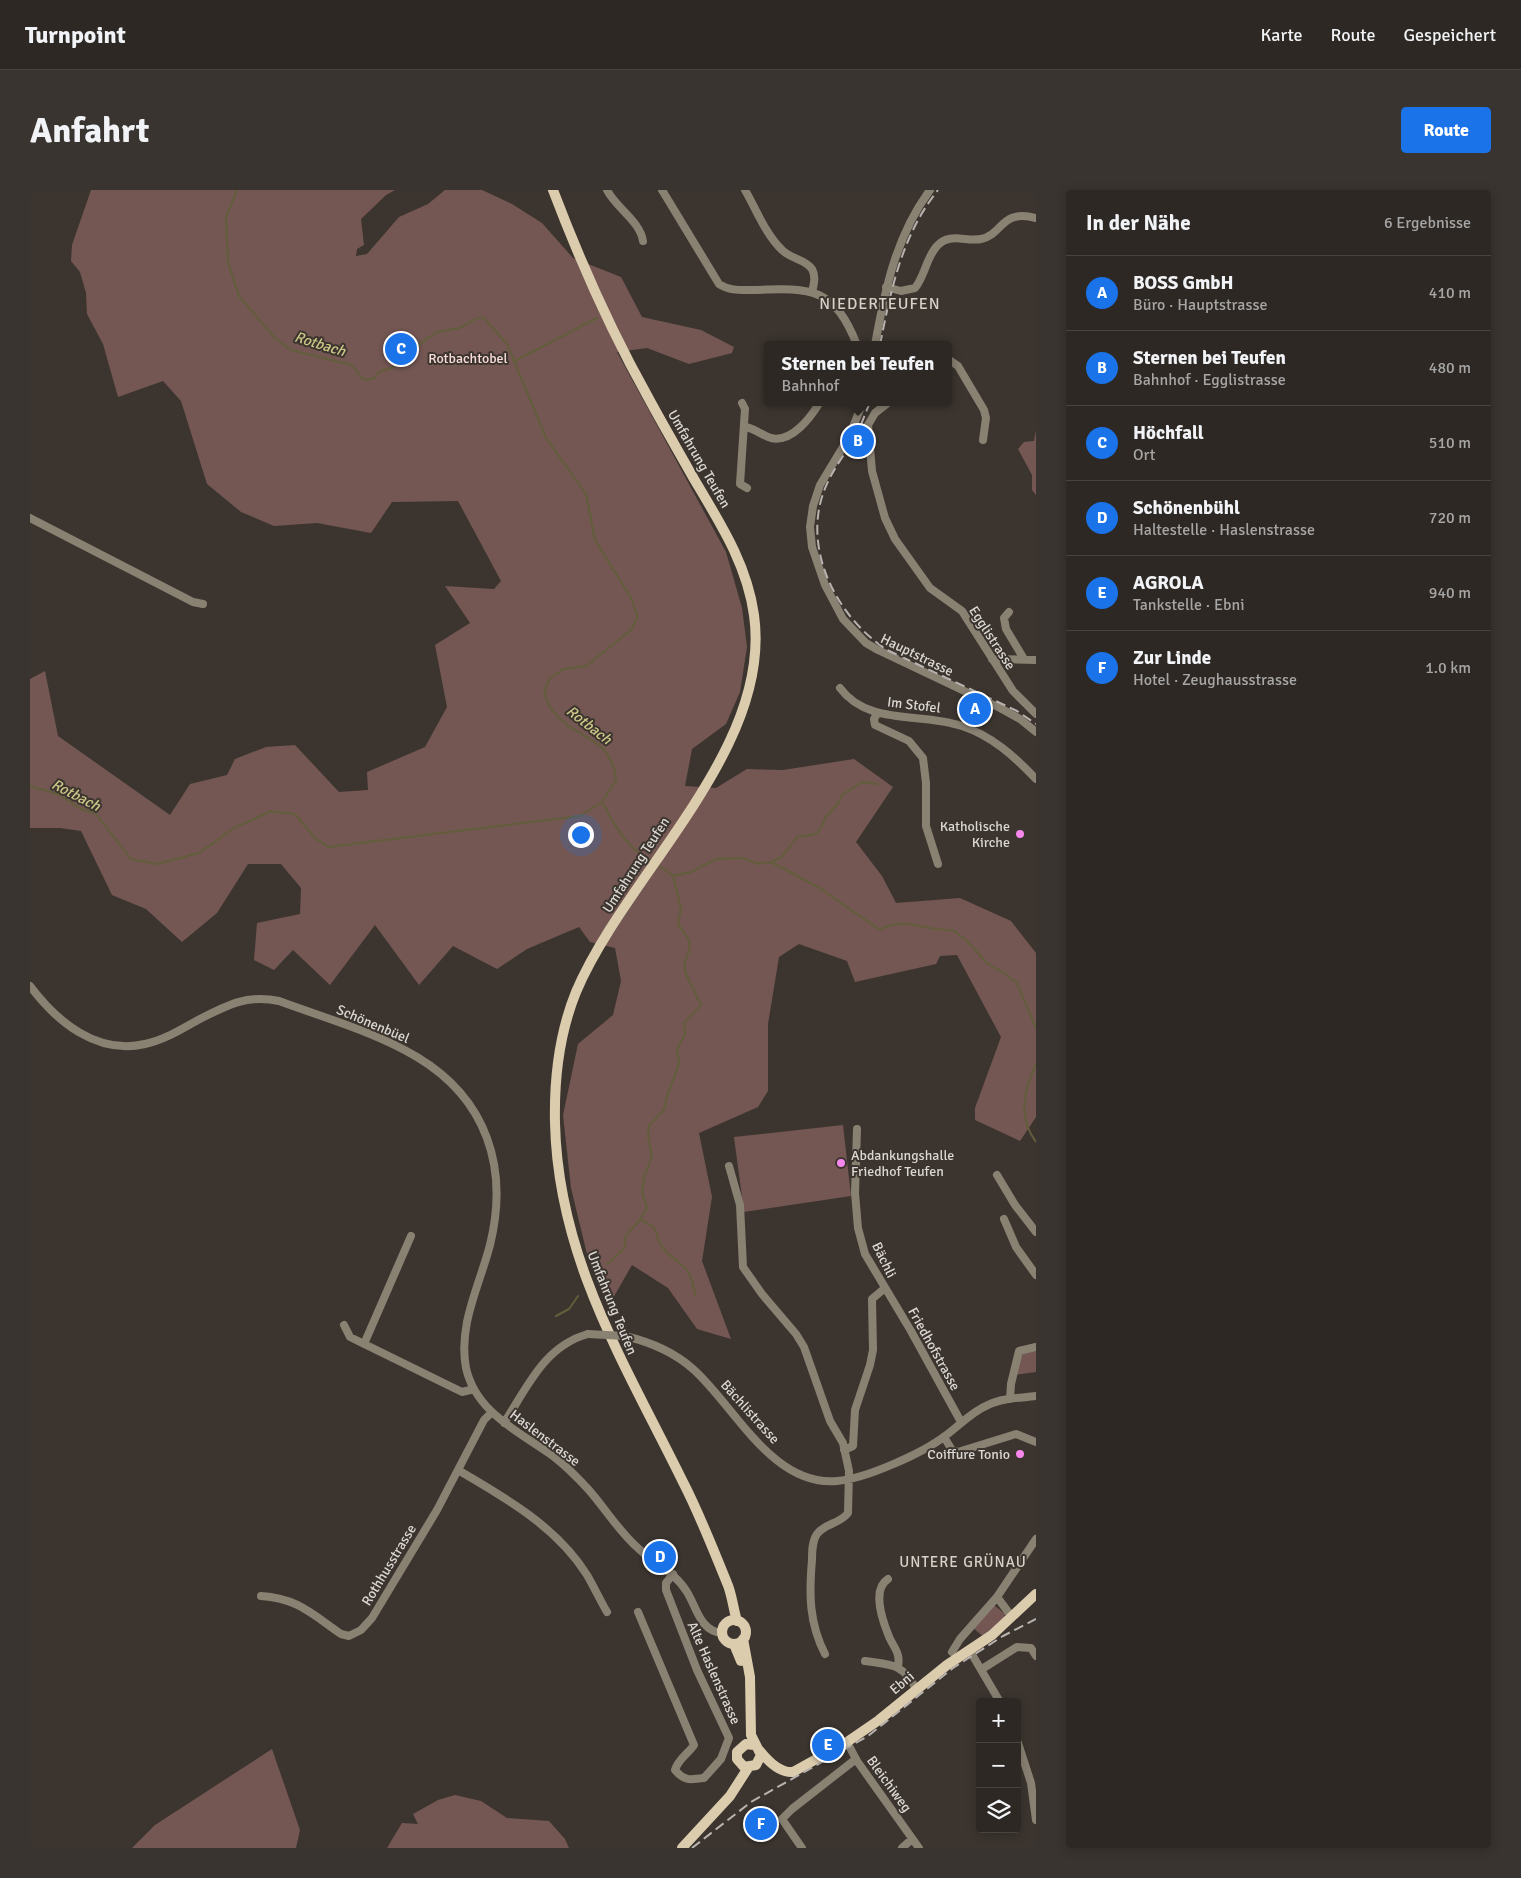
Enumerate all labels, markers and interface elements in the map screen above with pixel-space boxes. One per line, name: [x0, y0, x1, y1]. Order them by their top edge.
text: Turnpoint: [25, 20, 126, 50]
text: Karte: [1261, 24, 1303, 46]
text: Route: [1331, 24, 1376, 46]
text: Gespeichert: [1404, 24, 1496, 46]
button: Route: [1401, 107, 1491, 153]
text: Anfahrt: [30, 109, 149, 152]
text: In der Nähe: [1086, 210, 1191, 236]
text: 6 Ergebnisse: [1384, 213, 1471, 233]
text: BOSS GmbH: [1133, 271, 1234, 295]
text: A: [1097, 283, 1107, 303]
text: 410 m: [1429, 283, 1471, 303]
district label: NIEDERTEUFEN: [819, 294, 941, 314]
text: Büro · Hauptstrasse: [1133, 295, 1267, 315]
water label: Rotbach: [292, 328, 348, 361]
pin: C: [385, 330, 417, 368]
popup: [764, 341, 952, 406]
text: Sternen bei Teufen: [1133, 346, 1286, 370]
park label: Rotbachtobel: [428, 350, 508, 367]
text: Sternen bei Teufen: [782, 352, 934, 376]
text: B: [1097, 358, 1107, 378]
text: 480 m: [1429, 358, 1471, 378]
text: Bahnhof · Egglistrasse: [1133, 370, 1286, 390]
text: Bahnhof: [782, 376, 839, 396]
street label: Umfahrung Teufen: [664, 407, 734, 511]
text: Höchfall: [1133, 421, 1204, 445]
pin: B: [842, 422, 874, 460]
text: C: [1097, 433, 1107, 453]
text: 510 m: [1429, 433, 1471, 453]
text: Ort: [1133, 445, 1155, 465]
text: Schönenbühl: [1133, 496, 1240, 520]
text: D: [1097, 508, 1107, 528]
text: 720 m: [1429, 508, 1471, 528]
text: Haltestelle · Haslenstrasse: [1133, 520, 1315, 540]
text: AGROLA: [1133, 571, 1204, 595]
text: E: [1097, 583, 1107, 603]
text: 940 m: [1429, 583, 1471, 603]
text: Tankstelle · Ebni: [1133, 595, 1245, 615]
street label: Egglistrasse: [965, 603, 1019, 673]
street label: Hauptstrasse: [878, 630, 956, 680]
text: Zur Linde: [1133, 646, 1211, 670]
text: F: [1098, 658, 1106, 678]
text: 1.0 km: [1425, 658, 1471, 678]
text: Hotel · Zeughausstrasse: [1133, 670, 1297, 690]
pin: A: [959, 690, 991, 728]
street label: Im Stofel: [886, 693, 942, 717]
water label: Rotbach: [563, 702, 616, 749]
water label: Rotbach: [49, 775, 104, 815]
street label: Umfahrung Teufen: [599, 814, 673, 916]
place label: Katholische Kirche: [940, 818, 1010, 851]
your location: [568, 822, 594, 848]
marker: Katholische Kirche: [1014, 828, 1026, 840]
street label: Schönenbüel: [334, 1001, 412, 1047]
place label: Abdankungshalle Friedhof Teufen: [851, 1147, 954, 1180]
marker: Abdankungshalle Friedhof Teufen: [835, 1157, 847, 1169]
street label: Bächli: [868, 1239, 900, 1281]
street label: Umfahrung Teufen: [583, 1249, 641, 1357]
street label: Friedhofstrasse: [904, 1304, 964, 1394]
street label: Bächlistrasse: [717, 1377, 783, 1447]
street label: Haslenstrasse: [506, 1406, 584, 1470]
place label: Coiffure Tonio: [927, 1446, 1010, 1463]
marker: Coiffure Tonio: [1014, 1448, 1026, 1460]
street label: Rothhusstrasse: [358, 1521, 420, 1609]
pin: D: [644, 1538, 676, 1576]
district label: UNTERE GRÜNAU: [899, 1553, 1027, 1571]
street label: Alte Haslenstrasse: [684, 1619, 744, 1727]
street label: Ebni: [886, 1668, 918, 1698]
map controls: [976, 1698, 1021, 1833]
button: +: [976, 1698, 1021, 1743]
pin: E: [812, 1726, 844, 1764]
button: −: [976, 1743, 1021, 1788]
street label: Bleichiweg: [863, 1753, 915, 1815]
button: layers: [976, 1788, 1021, 1833]
pin: F: [745, 1805, 777, 1843]

